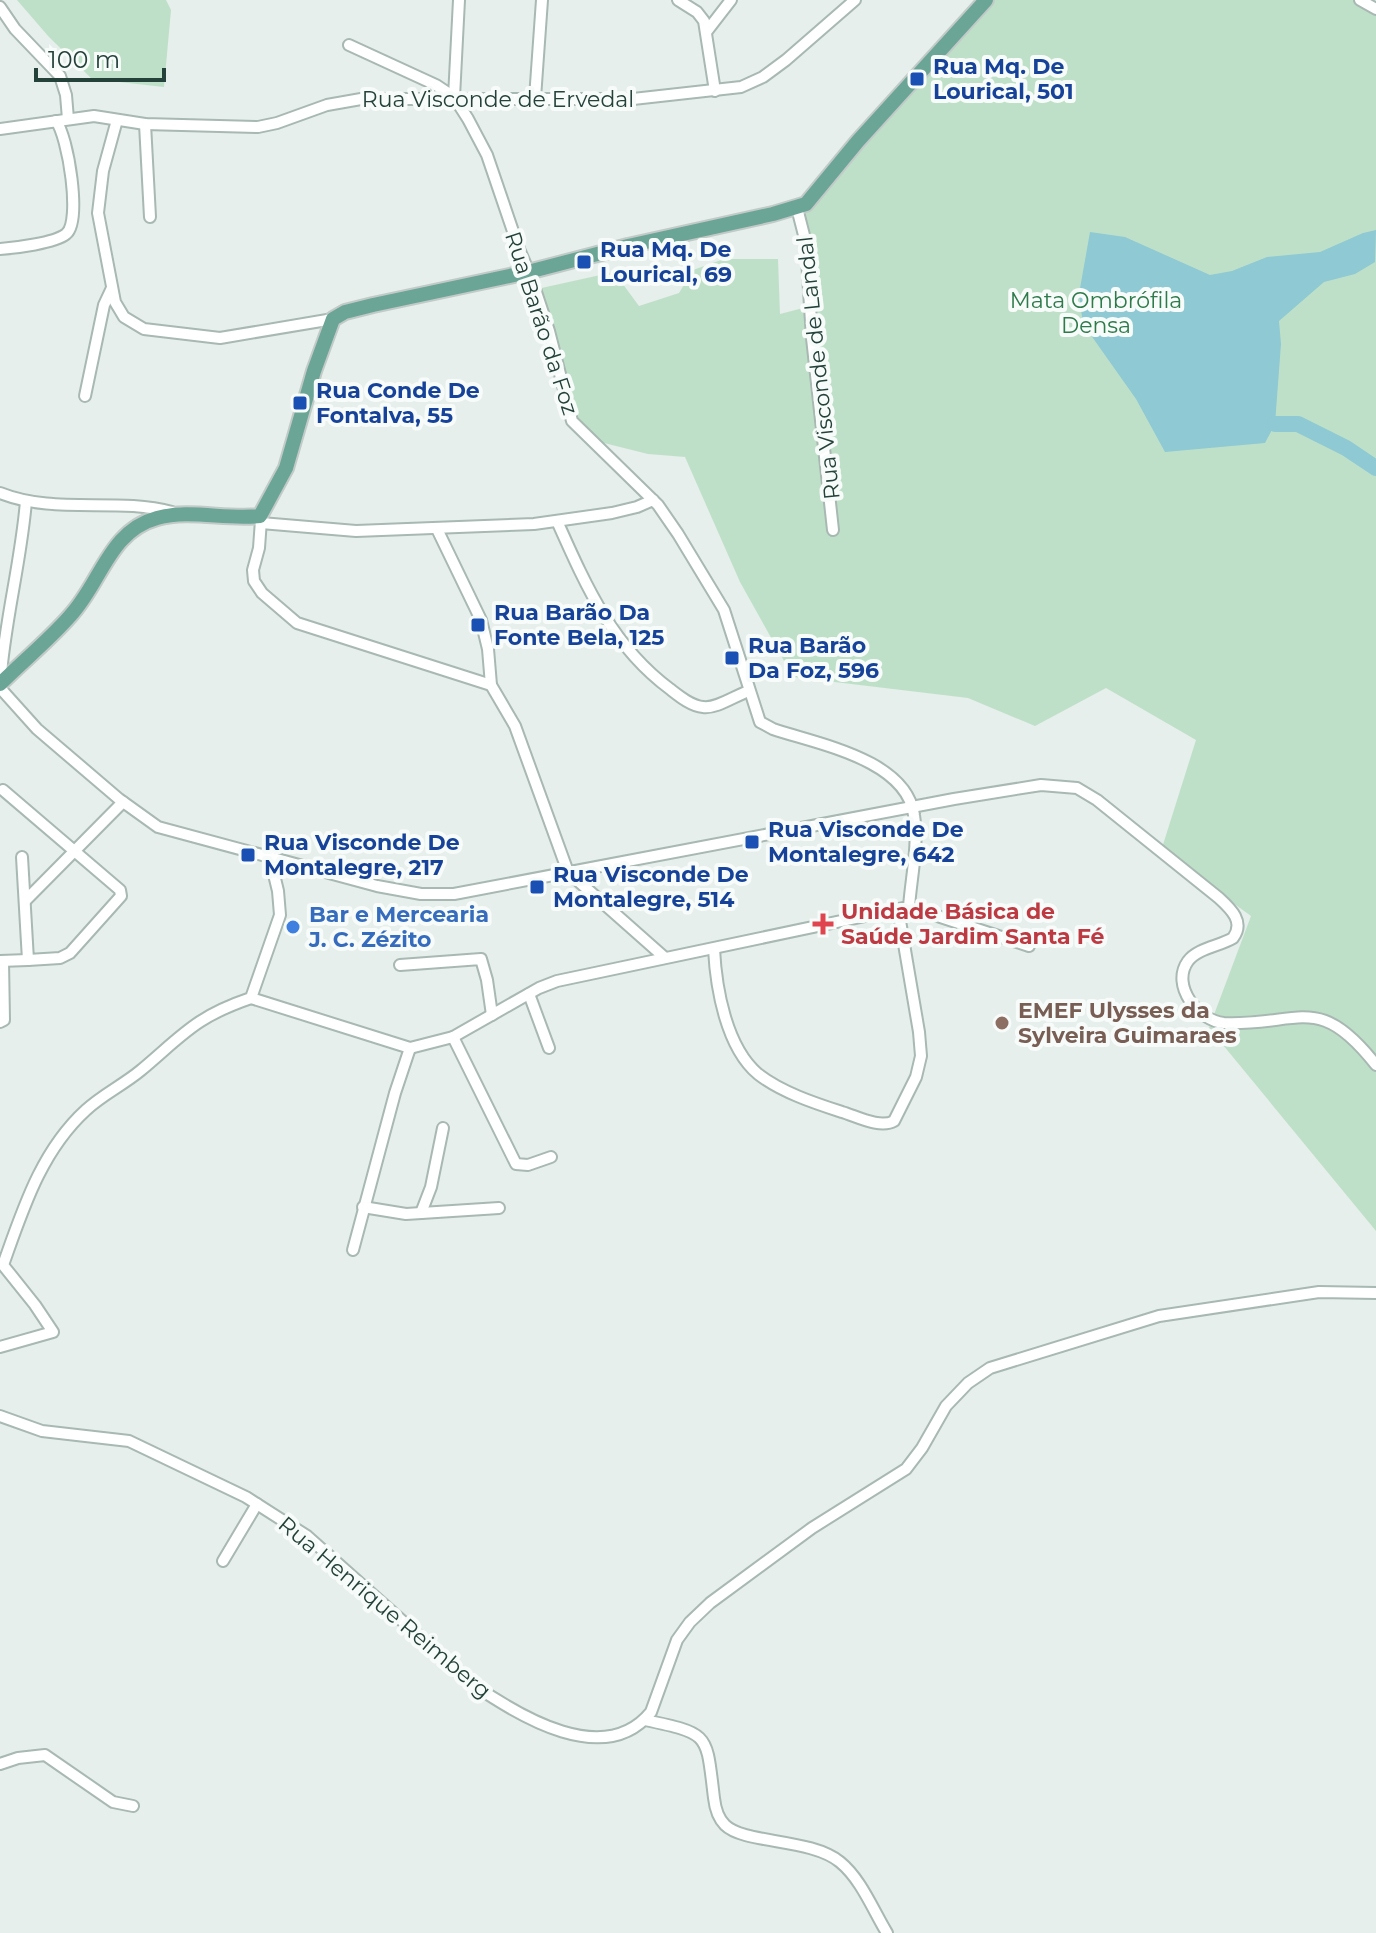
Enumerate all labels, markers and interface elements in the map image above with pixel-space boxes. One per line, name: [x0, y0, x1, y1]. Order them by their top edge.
scale bar: [36, 32, 164, 82]
text: 100 m: [48, 45, 120, 74]
place label: Rua Mq. De Lourical, 501: [933, 53, 1074, 105]
marker: Rua Mq. De Lourical, 501: [908, 70, 926, 88]
street label: Rua Visconde de Ervedal: [362, 86, 634, 113]
street label: Rua Barão da Foz: [499, 228, 584, 418]
street label: Rua Visconde de Landal: [791, 235, 846, 501]
place label: Rua Mq. De Lourical, 69: [600, 236, 732, 288]
marker: Rua Mq. De Lourical, 69: [575, 253, 593, 271]
park label: Mata Ombrófila Densa: [1010, 287, 1182, 339]
place label: Rua Conde De Fontalva, 55: [316, 377, 480, 429]
marker: Rua Conde De Fontalva, 55: [291, 394, 309, 412]
place label: Rua Barão Da Fonte Bela, 125: [494, 599, 664, 651]
marker: Rua Barão Da Fonte Bela, 125: [469, 616, 487, 634]
place label: Rua Barão Da Foz, 596: [748, 632, 879, 684]
marker: Rua Barão Da Foz, 596: [723, 649, 741, 667]
place label: Rua Visconde De Montalegre, 642: [768, 816, 964, 868]
place label: Rua Visconde De Montalegre, 217: [264, 829, 460, 881]
marker: Rua Visconde De Montalegre, 642: [743, 833, 761, 851]
marker: Rua Visconde De Montalegre, 217: [239, 846, 257, 864]
place label: Rua Visconde De Montalegre, 514: [553, 861, 749, 913]
marker: Rua Visconde De Montalegre, 514: [528, 878, 546, 896]
place label: Unidade Básica de Saúde Jardim Santa Fé: [841, 898, 1105, 950]
place label: Bar e Mercearia J. C. Zézito: [308, 901, 489, 953]
marker: Unidade Básica de Saúde Jardim Santa Fé: [812, 913, 834, 935]
marker: Bar e Mercearia J. C. Zézito: [284, 918, 302, 936]
place label: EMEF Ulysses da Sylveira Guimaraes: [1018, 997, 1237, 1049]
marker: EMEF Ulysses da Sylveira Guimaraes: [993, 1014, 1011, 1032]
street label: Rua Henrique Reimberg: [273, 1511, 496, 1704]

